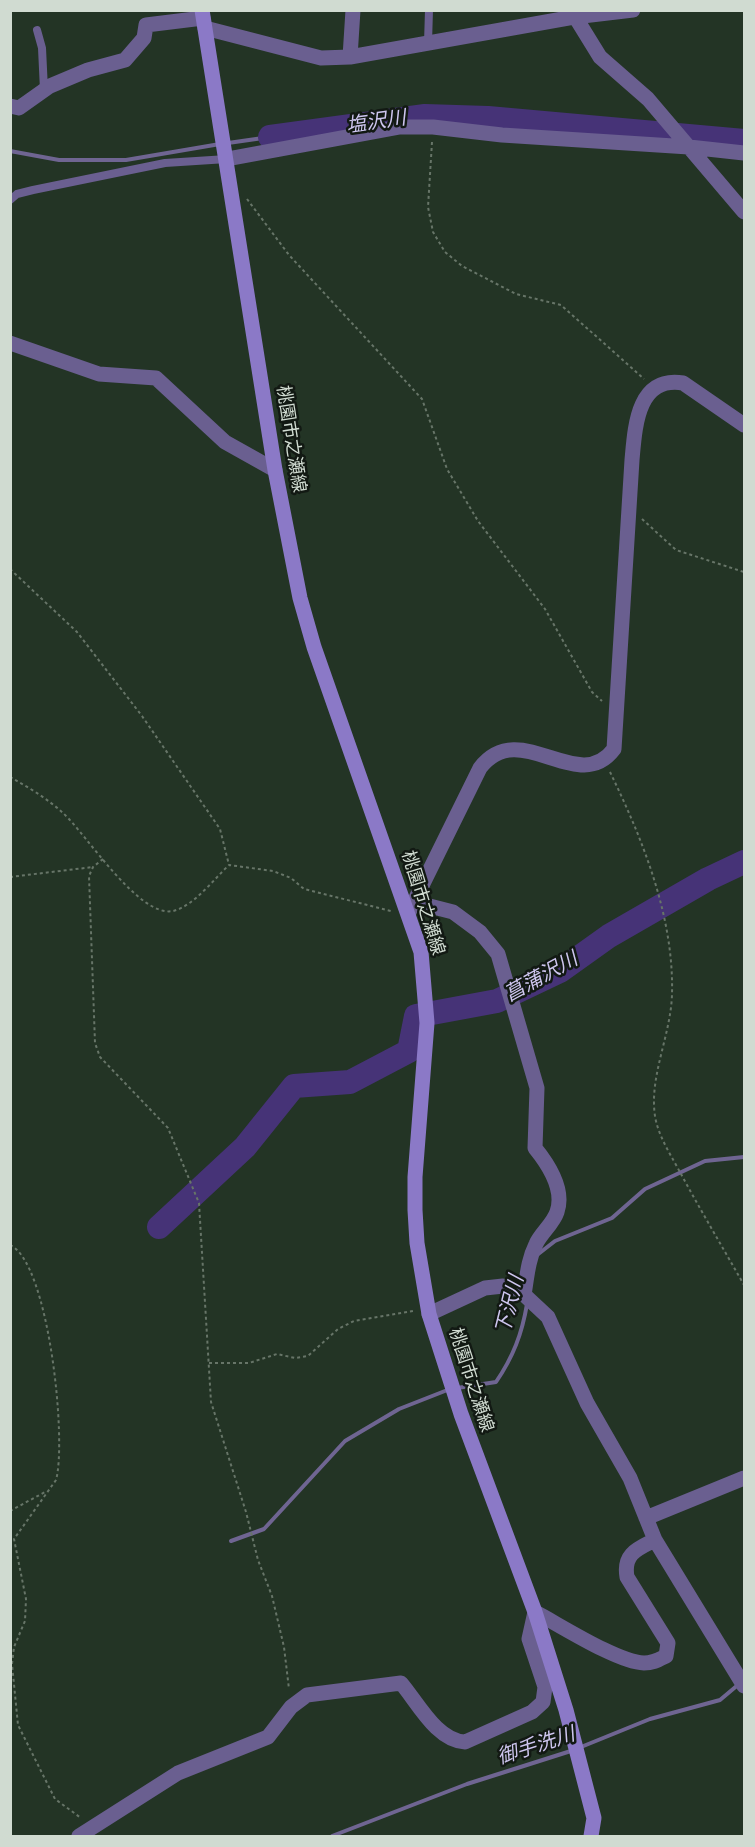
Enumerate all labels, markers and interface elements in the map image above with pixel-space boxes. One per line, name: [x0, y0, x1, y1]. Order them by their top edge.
water label: 塩沢川: [345, 106, 407, 138]
street label: 桃園市之瀬線: [272, 384, 310, 494]
street label: 桃園市之瀬線: [397, 848, 449, 958]
water label: 菖蒲沢川: [500, 947, 582, 1007]
water label: 下沢川: [491, 1273, 529, 1337]
street label: 桃園市之瀬線: [444, 1325, 498, 1435]
water label: 御手洗川: [494, 1722, 578, 1770]

